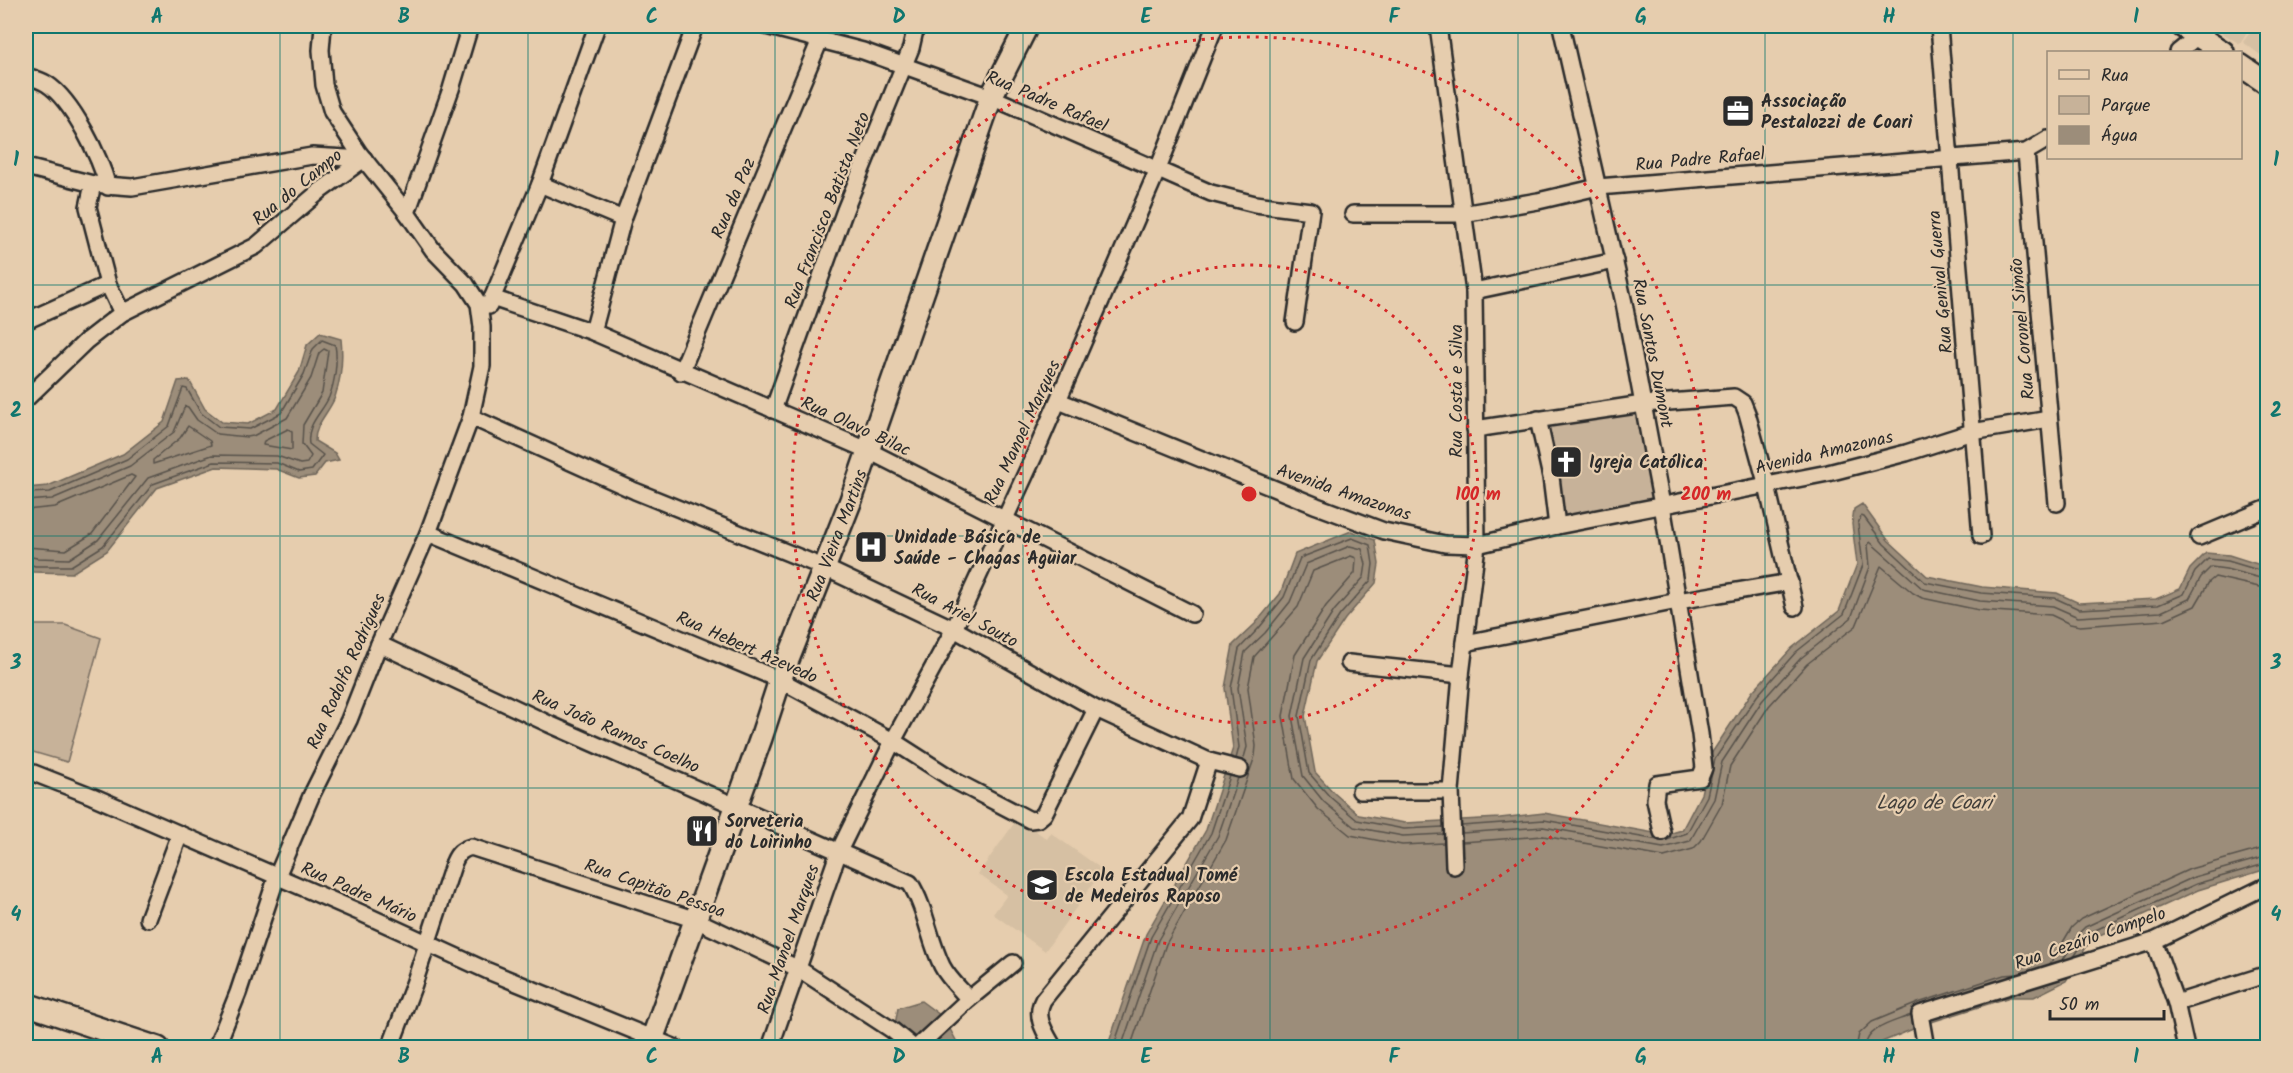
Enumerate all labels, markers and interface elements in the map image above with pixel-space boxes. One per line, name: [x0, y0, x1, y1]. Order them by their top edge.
text: A: [151, 2, 163, 34]
text: B: [398, 2, 410, 34]
text: C: [646, 2, 658, 34]
text: D: [892, 2, 906, 34]
text: E: [1140, 2, 1152, 34]
text: F: [1389, 2, 1401, 34]
text: G: [1635, 2, 1647, 34]
text: H: [1882, 2, 1896, 34]
text: I: [2133, 2, 2139, 34]
legend: [2047, 51, 2242, 159]
text: Rua: [2101, 62, 2129, 91]
street label: Rua Padre Rafael: [981, 64, 1112, 141]
place label: Associação Pestalozzi de Coari: [1761, 88, 1913, 138]
text: Parque: [2101, 92, 2150, 121]
office icon: Associação Pestalozzi de Coari: [1720, 93, 1756, 129]
street label: Rua Francisco Batista Neto: [778, 108, 879, 313]
text: Água: [2101, 122, 2138, 151]
street label: Rua Padre Rafael: [1634, 140, 1767, 181]
street label: Rua do Campo: [246, 142, 350, 234]
text: 1: [13, 145, 19, 177]
text: 1: [2273, 145, 2279, 177]
street label: Rua da Paz: [704, 153, 764, 244]
street label: Rua Genival Guerra: [1921, 209, 1962, 355]
street label: Rua Coronel Simão: [2003, 257, 2044, 401]
street label: Rua Santos Dumont: [1623, 276, 1680, 432]
street label: Rua Costa e Silva: [1443, 324, 1472, 458]
street label: Rua Manoel Marques: [977, 355, 1070, 510]
street label: Rua Olavo Bilac: [796, 389, 915, 465]
text: 2: [10, 396, 22, 428]
text: 2: [2270, 396, 2282, 428]
street label: Avenida Amazonas: [1753, 423, 1896, 483]
church icon: Igreja Católica: [1548, 444, 1584, 480]
place label: Igreja Católica: [1589, 449, 1703, 478]
street label: Avenida Amazonas: [1272, 457, 1415, 530]
street label: Rua Vieira Martins: [799, 465, 877, 606]
text: 100 m: [1455, 481, 1501, 510]
text: 200 m: [1681, 481, 1732, 510]
centre of rings: [1239, 484, 1259, 504]
place label: Unidade Básica de Saúde - Chagas Aguiar: [894, 524, 1078, 574]
hospital icon: Unidade Básica de Saúde - Chagas Aguiar: [853, 529, 889, 565]
street label: Rua Ariel Souto: [906, 576, 1023, 657]
street label: Rua Rodolfo Rodrigues: [300, 589, 395, 754]
street label: Rua Hebert Azevedo: [671, 604, 822, 693]
text: 3: [10, 648, 22, 680]
text: 3: [2270, 648, 2282, 680]
street label: Rua João Ramos Coelho: [527, 682, 704, 782]
water label: Lago de Coari: [1876, 788, 1996, 820]
place label: Sorveteria do Loirinho: [725, 808, 812, 858]
restaurant icon: Sorveteria do Loirinho: [684, 813, 720, 849]
street label: Rua Capitão Pessoa: [580, 852, 729, 927]
street label: Rua Padre Mário: [296, 855, 421, 932]
street label: Rua Manoel Marques: [750, 860, 829, 1018]
place label: Escola Estadual Tomé de Medeiros Raposo: [1065, 862, 1238, 912]
school or university icon: Escola Estadual Tomé de Medeiros Raposo: [1024, 867, 1060, 903]
text: 4: [11, 900, 22, 932]
street label: Rua Cezário Campelo: [2011, 900, 2170, 979]
text: 4: [2271, 900, 2282, 932]
scale bar: [2050, 983, 2164, 1021]
text: 50 m: [2059, 991, 2099, 1020]
text: A: [151, 1042, 163, 1073]
text: B: [398, 1042, 410, 1073]
text: C: [646, 1042, 658, 1073]
text: D: [892, 1042, 906, 1073]
text: E: [1140, 1042, 1152, 1073]
text: F: [1389, 1042, 1401, 1073]
text: G: [1635, 1042, 1647, 1073]
text: H: [1882, 1042, 1896, 1073]
text: I: [2133, 1042, 2139, 1073]

